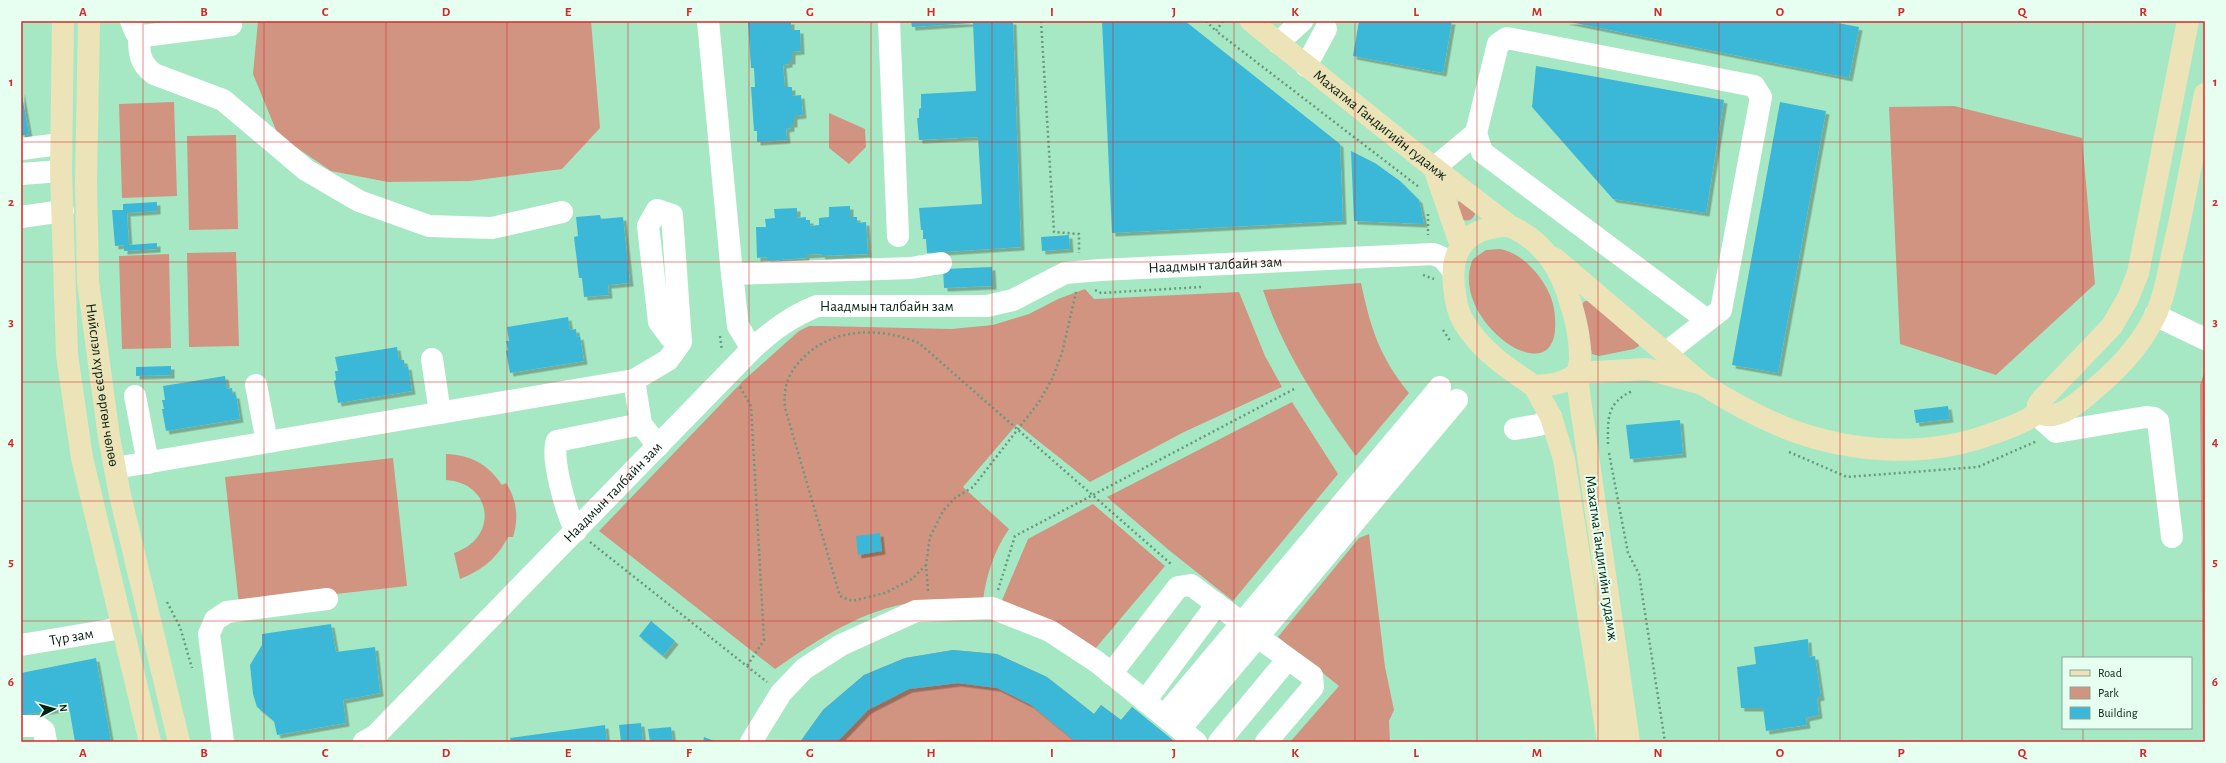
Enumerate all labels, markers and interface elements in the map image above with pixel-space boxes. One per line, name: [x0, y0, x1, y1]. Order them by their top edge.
text: A: [79, 6, 87, 19]
text: B: [200, 6, 208, 19]
text: C: [322, 6, 329, 19]
text: D: [442, 6, 451, 19]
text: E: [565, 6, 572, 19]
text: F: [686, 6, 693, 19]
text: G: [806, 6, 814, 19]
text: H: [926, 6, 936, 19]
text: I: [1050, 6, 1054, 19]
text: J: [1172, 6, 1176, 19]
text: K: [1291, 6, 1299, 19]
text: L: [1413, 6, 1419, 19]
text: M: [1532, 6, 1542, 19]
text: N: [1653, 6, 1663, 19]
text: O: [1776, 6, 1785, 19]
text: P: [1897, 6, 1905, 19]
text: Q: [2018, 6, 2028, 19]
text: R: [2139, 6, 2147, 19]
street label: Махатма Гандигийн гудамж: [1310, 67, 1450, 184]
text: 1: [9, 76, 13, 89]
text: 1: [2213, 76, 2217, 89]
text: 2: [8, 196, 14, 209]
text: 2: [2212, 196, 2218, 209]
street label: Наадмын талбайн зам: [1148, 254, 1283, 276]
street label: Наадмын талбайн зам: [820, 299, 954, 314]
street label: Нийслэл хүрээ өргөн чөлөө: [83, 302, 121, 468]
text: 3: [8, 316, 14, 329]
text: 3: [2212, 316, 2218, 329]
text: 4: [8, 436, 15, 449]
text: 4: [2212, 436, 2219, 449]
street label: Наадмын талбайн зам: [561, 439, 665, 546]
street label: Махатма Гандигийн гудамж: [1582, 474, 1621, 642]
text: 5: [8, 556, 14, 569]
text: 5: [2212, 556, 2218, 569]
street label: Түр зам: [48, 626, 95, 648]
legend: [2062, 657, 2192, 729]
text: Road: [2098, 667, 2122, 679]
text: 6: [8, 676, 14, 689]
text: 6: [2212, 676, 2218, 689]
text: Park: [2098, 687, 2119, 699]
north arrow: [34, 689, 74, 729]
text: N: [58, 704, 69, 712]
text: Building: [2098, 707, 2138, 719]
text: A: [79, 747, 87, 760]
text: B: [200, 747, 208, 760]
text: C: [322, 747, 329, 760]
text: D: [442, 747, 451, 760]
text: E: [565, 747, 572, 760]
text: F: [686, 747, 693, 760]
text: G: [806, 747, 814, 760]
text: H: [926, 747, 936, 760]
text: I: [1050, 747, 1054, 760]
text: J: [1172, 747, 1176, 760]
text: K: [1291, 747, 1299, 760]
text: L: [1413, 747, 1419, 760]
text: M: [1532, 747, 1542, 760]
text: N: [1653, 747, 1663, 760]
text: O: [1776, 747, 1785, 760]
text: P: [1897, 747, 1905, 760]
text: Q: [2018, 747, 2028, 760]
text: R: [2139, 747, 2147, 760]

